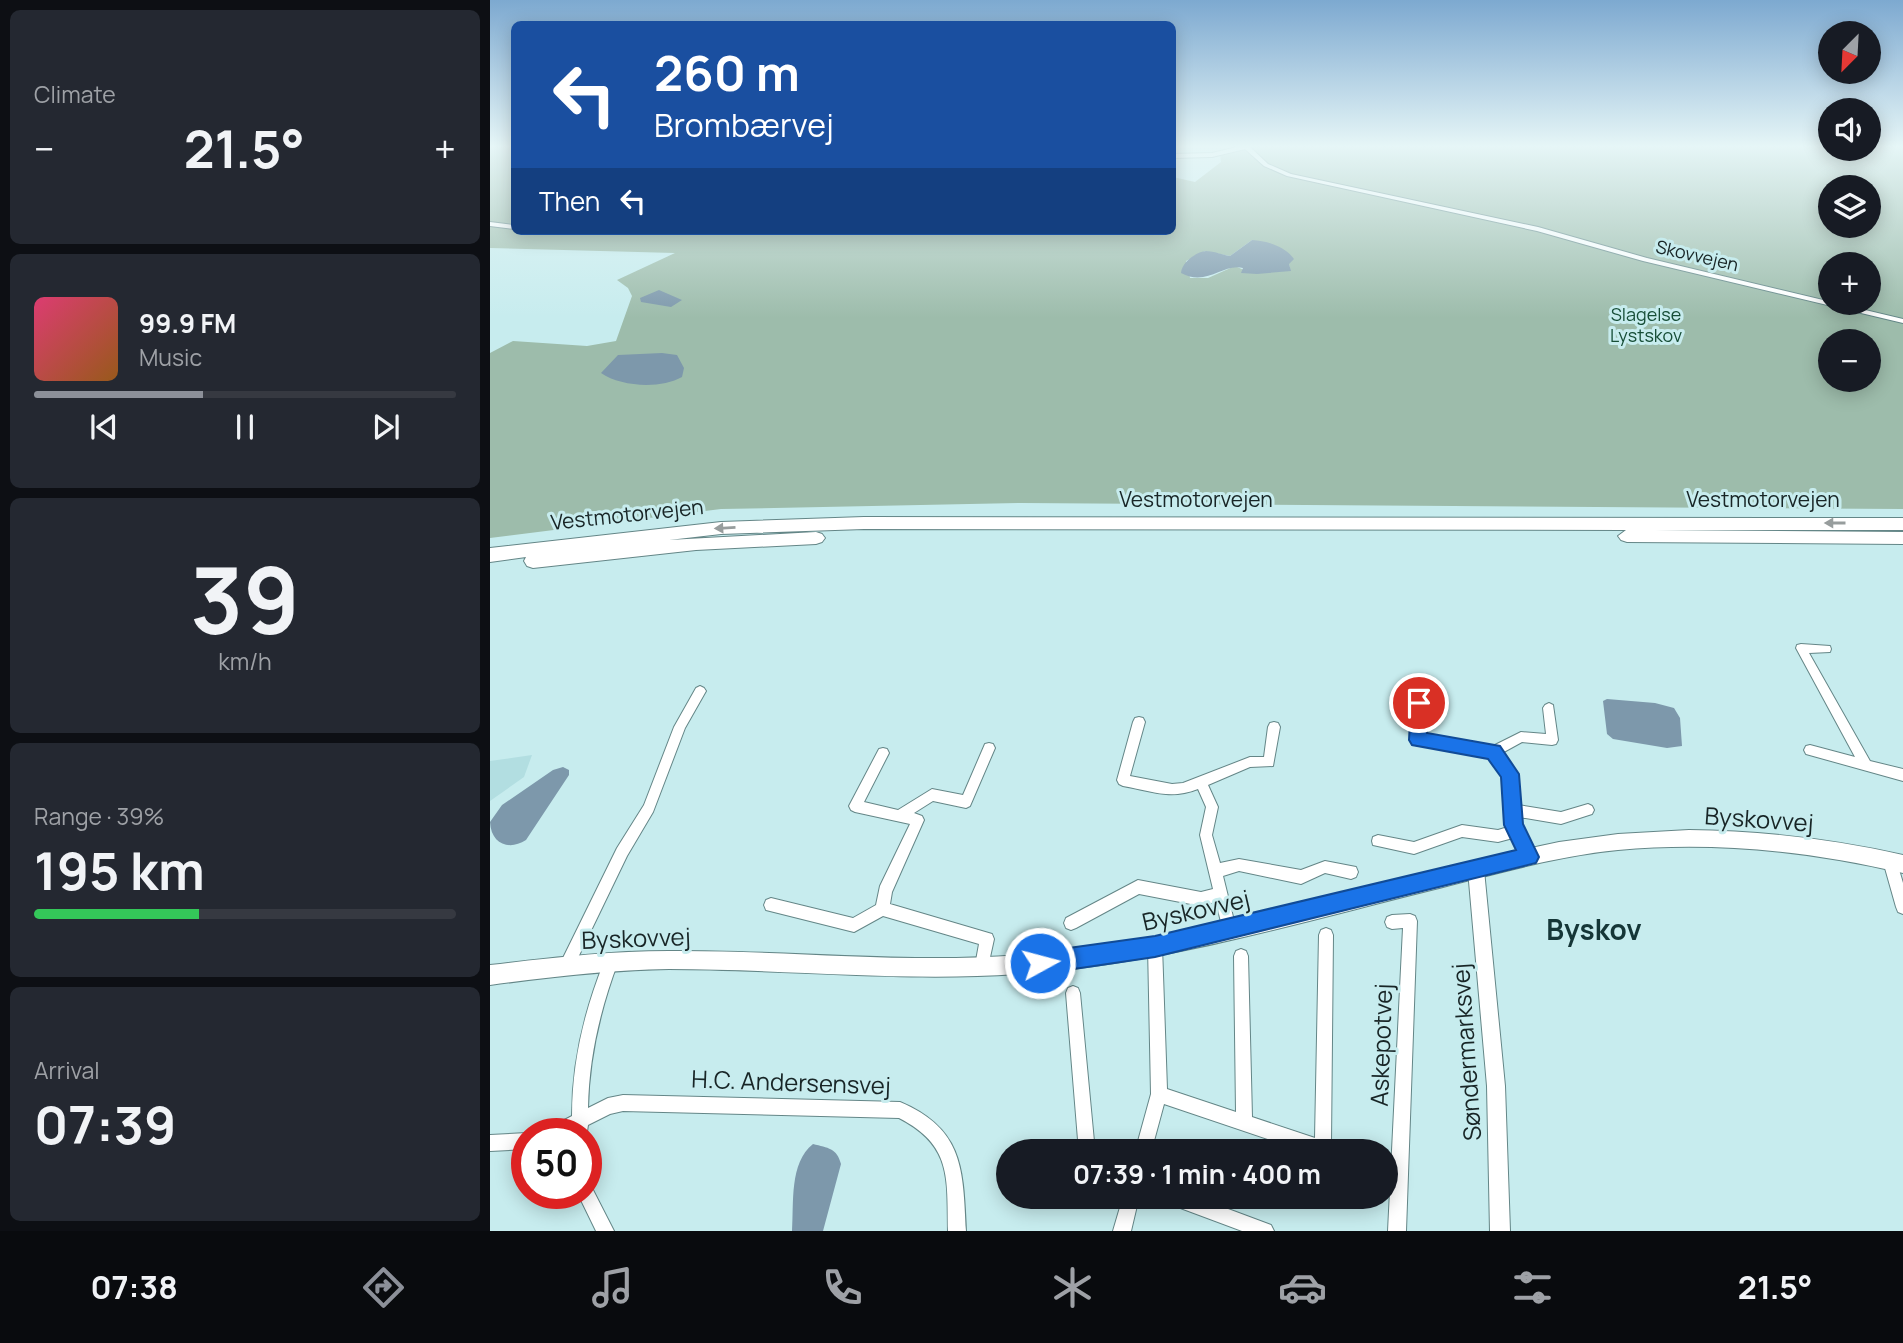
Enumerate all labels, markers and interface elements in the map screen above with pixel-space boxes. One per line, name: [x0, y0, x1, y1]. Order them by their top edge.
north arrow: [1818, 21, 1881, 84]
map controls: [1818, 21, 1881, 392]
text: 260 m: [654, 39, 800, 106]
icon: left: [539, 49, 630, 140]
text: Climate: [34, 78, 116, 110]
button: sound: [1818, 98, 1881, 161]
text: Brombærvej: [654, 103, 834, 147]
text: 21.5°: [184, 113, 305, 184]
text: −: [34, 122, 55, 174]
text: +: [434, 122, 456, 174]
button: layers: [1818, 175, 1881, 238]
icon: left: [614, 182, 652, 220]
text: Then: [539, 183, 600, 219]
street label: Skovvejen: [1654, 234, 1741, 276]
button: +: [1818, 252, 1881, 315]
park label: Slagelse Lystskov: [1610, 302, 1682, 347]
text: 99.9 FM: [139, 305, 236, 341]
button: −: [1818, 329, 1881, 392]
text: Music: [139, 341, 202, 373]
icon: previous: [85, 408, 123, 446]
icon: pause: [226, 408, 264, 446]
icon: next: [367, 408, 405, 446]
street label: Vestmotorvejen: [1119, 485, 1273, 513]
street label: Vestmotorvejen: [1686, 485, 1840, 513]
street label: Vestmotorvejen: [549, 492, 705, 536]
one-way arrow: [1824, 517, 1846, 529]
one-way arrow: [714, 523, 736, 534]
text: 39: [190, 537, 300, 661]
text: km/h: [218, 645, 272, 677]
pin: [1389, 673, 1449, 733]
icon: arrive: [1400, 684, 1438, 722]
street label: Byskovvej: [1703, 798, 1815, 839]
text: Range · 39%: [34, 800, 164, 832]
text: 195 km: [34, 835, 205, 906]
street label: Byskovvej: [1139, 881, 1253, 938]
district label: Byskov: [1546, 910, 1642, 948]
street label: Byskovvej: [581, 919, 691, 956]
position arrow: [1003, 926, 1077, 1000]
street label: Søndermarksvej: [1443, 962, 1488, 1142]
street label: Askepotvej: [1362, 983, 1399, 1107]
text: Arrival: [34, 1054, 100, 1086]
street label: H.C. Andersensvej: [691, 1062, 891, 1101]
text: 07:39: [34, 1089, 176, 1160]
speed limit sign: 50: [511, 1118, 602, 1209]
text: 07:39 · 1 min · 400 m: [1073, 1156, 1321, 1192]
icon: directions: [359, 1263, 408, 1312]
icon: music: [588, 1263, 637, 1312]
icon: phone: [818, 1263, 867, 1312]
icon: climate: [1048, 1263, 1097, 1312]
icon: car: [1278, 1263, 1327, 1312]
icon: filters: [1508, 1263, 1557, 1312]
text: 07:38: [90, 1265, 178, 1309]
text: 21.5°: [1738, 1265, 1813, 1309]

